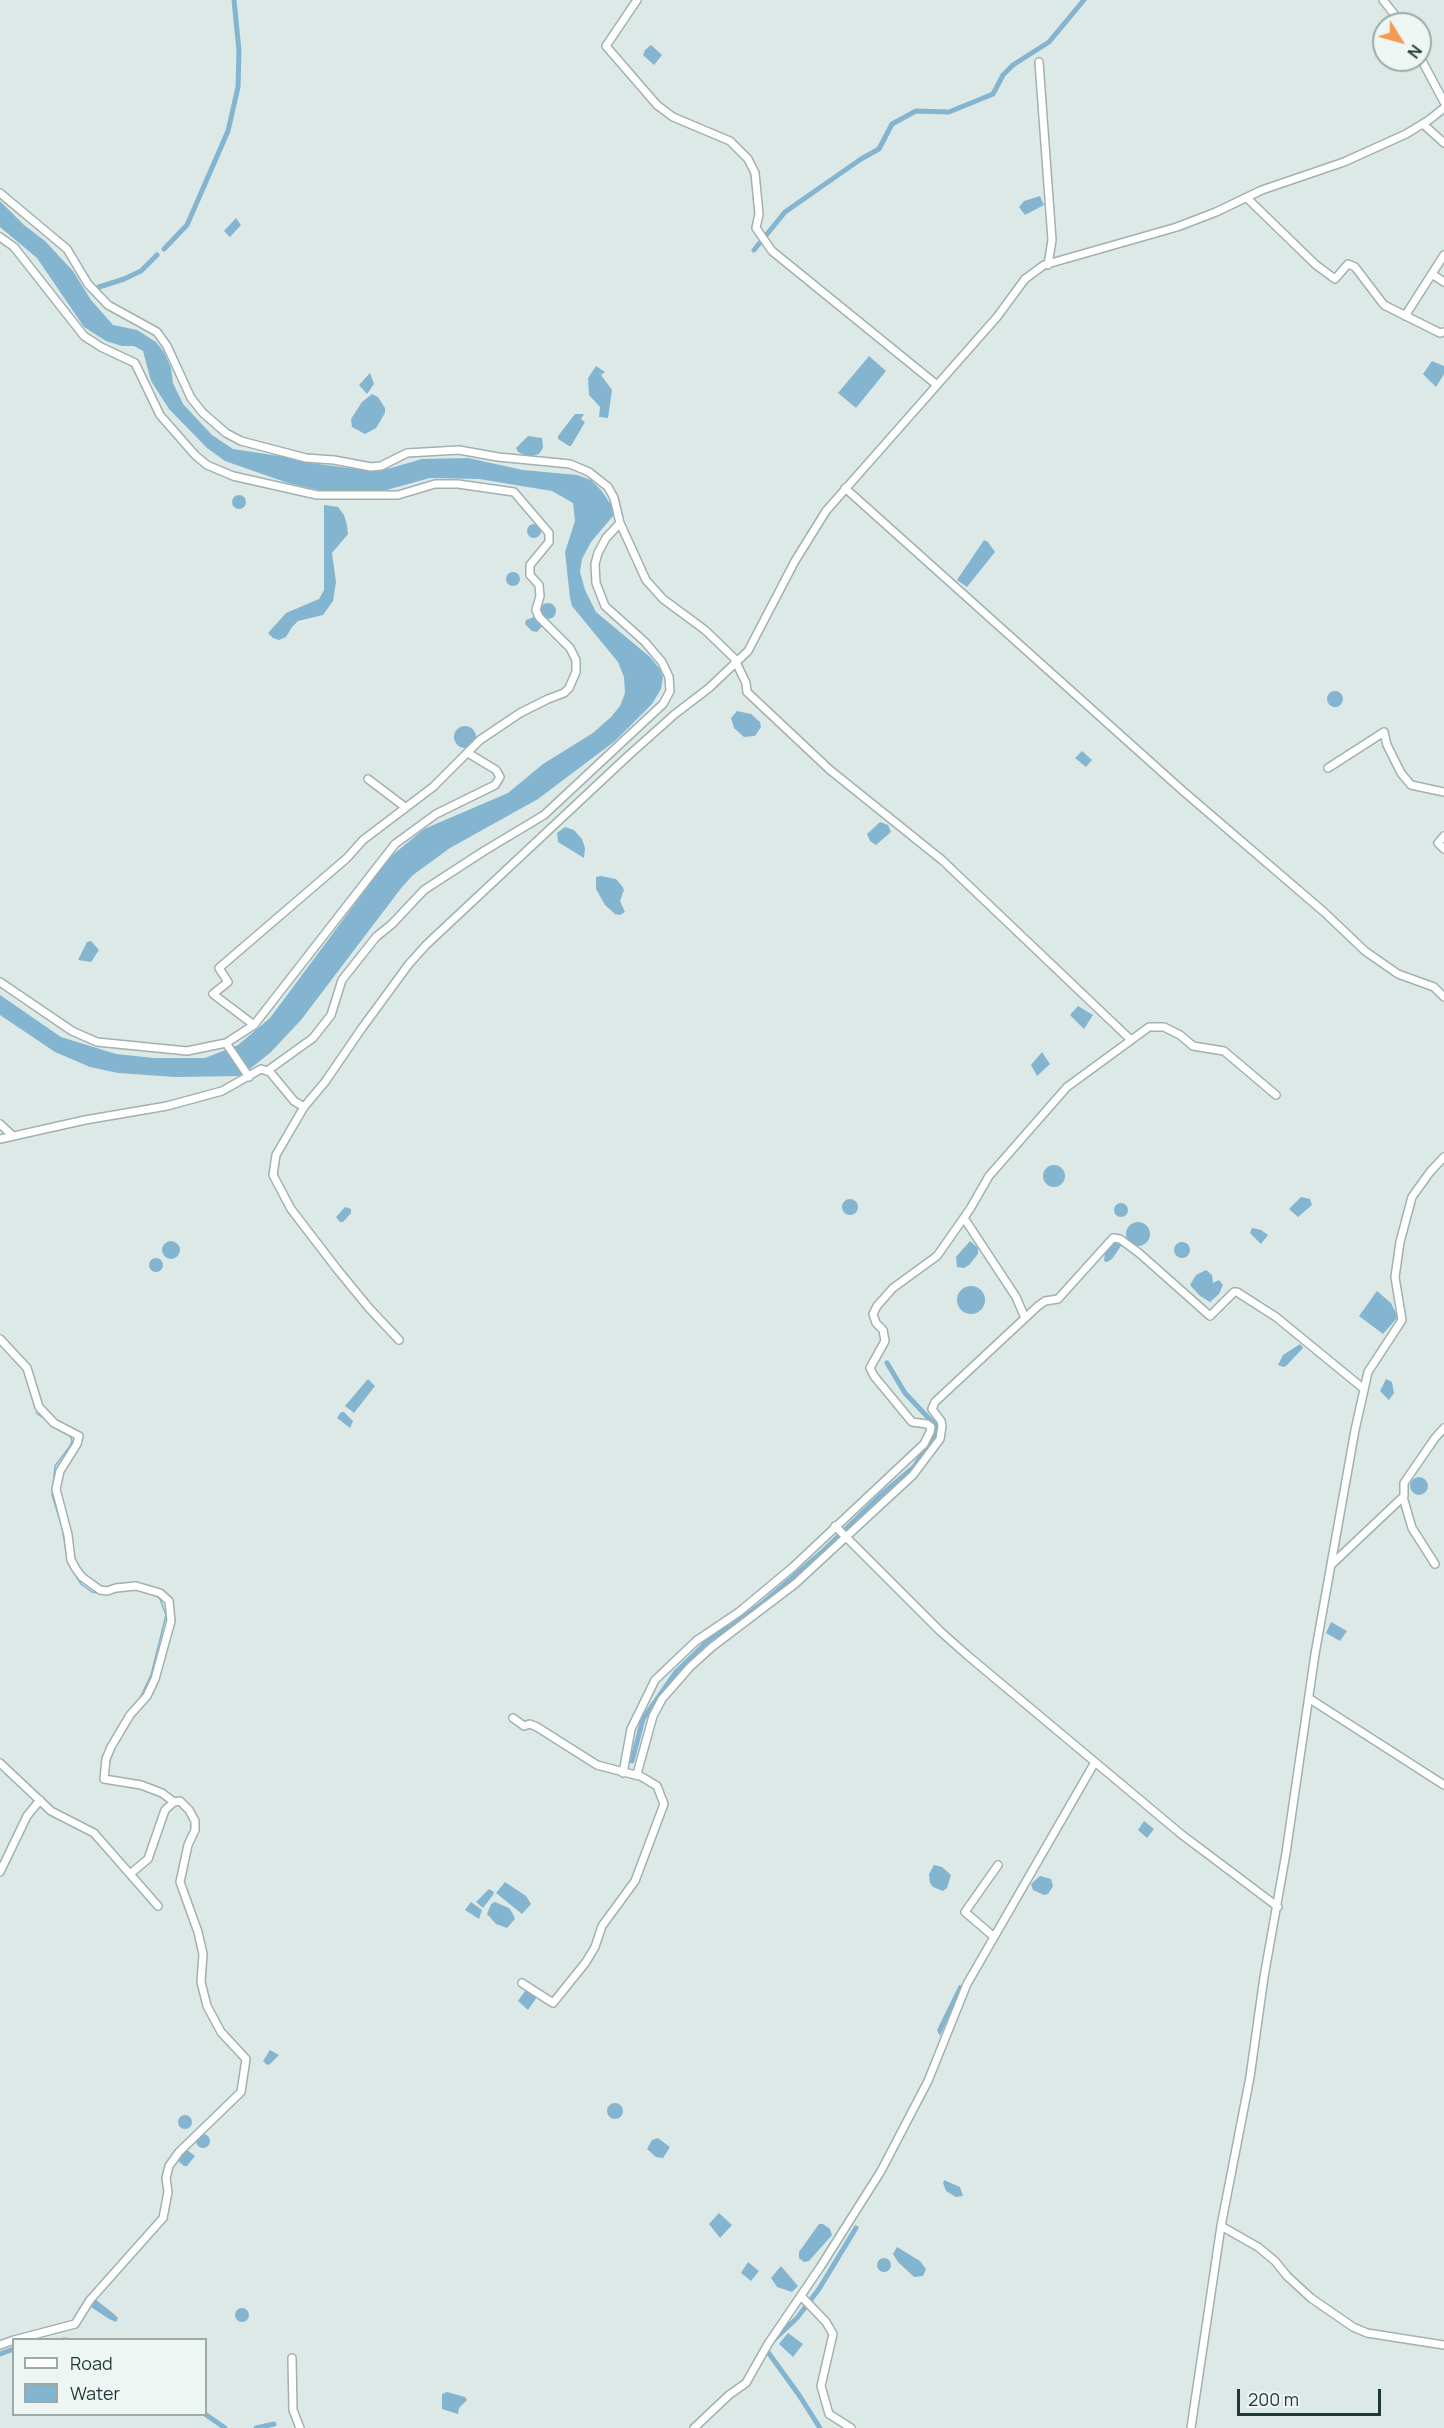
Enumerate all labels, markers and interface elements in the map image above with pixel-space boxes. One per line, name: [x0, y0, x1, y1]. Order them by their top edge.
north arrow: [1372, 12, 1432, 72]
text: N: [1403, 40, 1427, 63]
legend: [12, 2338, 207, 2416]
text: Road: [70, 2351, 113, 2375]
scale bar: [1240, 2377, 1384, 2415]
text: Water: [70, 2381, 120, 2405]
text: 200 m: [1248, 2387, 1299, 2411]

